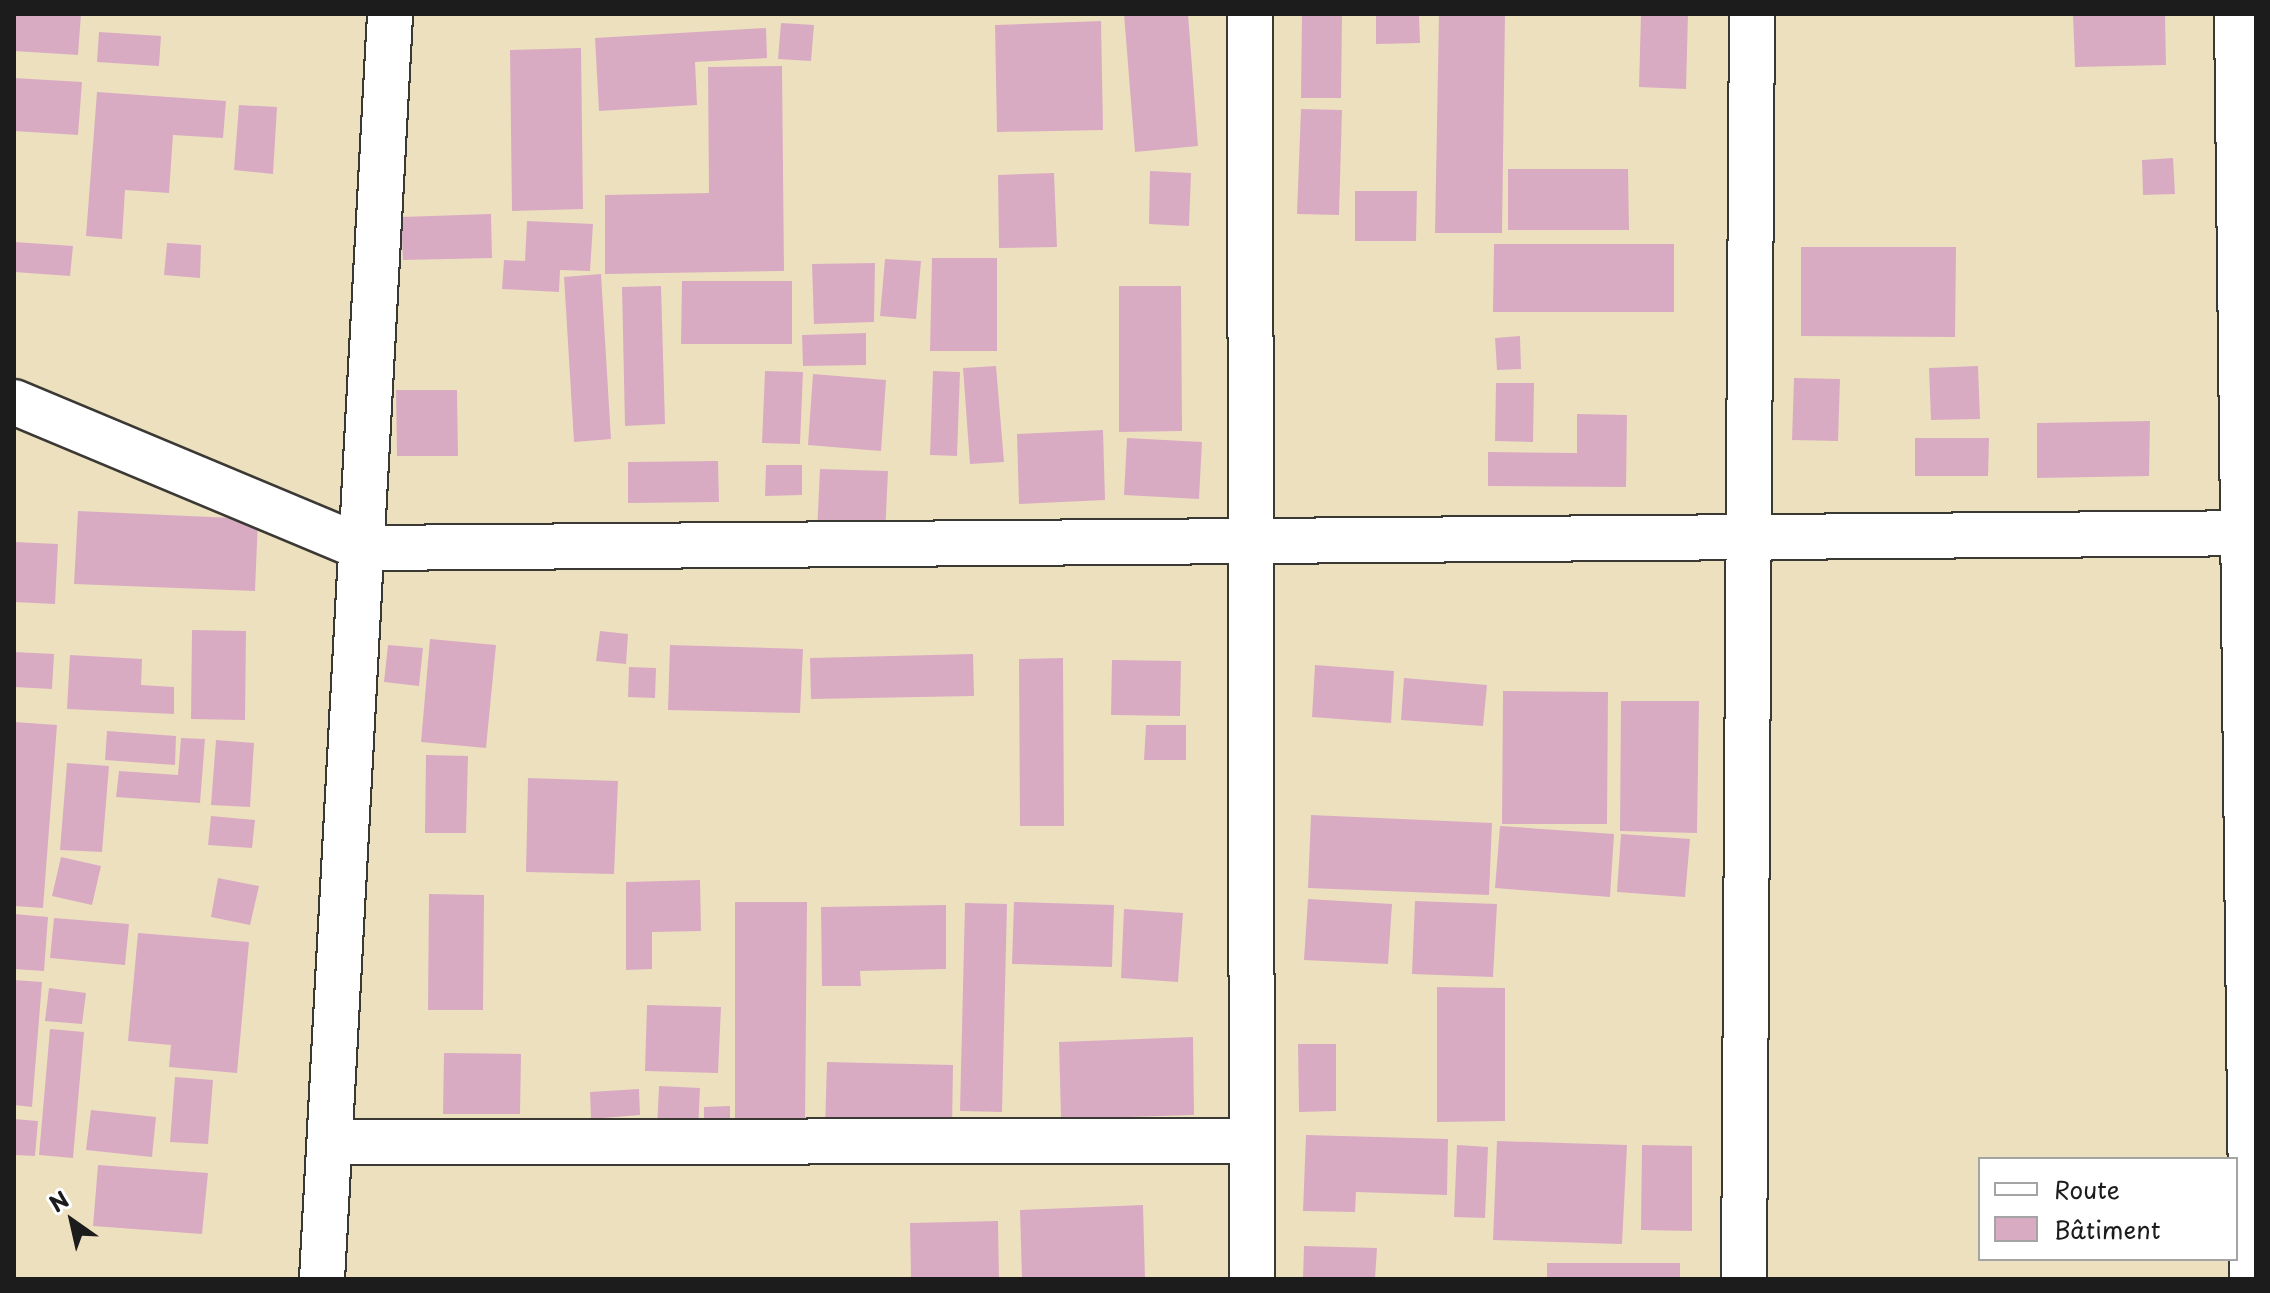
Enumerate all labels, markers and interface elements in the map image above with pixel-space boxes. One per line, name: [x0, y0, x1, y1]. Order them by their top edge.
legend: [1978, 1157, 2238, 1261]
text: Route: [2054, 1171, 2120, 1207]
north arrow: [32, 1181, 112, 1261]
text: N: [42, 1182, 75, 1219]
text: Bâtiment: [2054, 1211, 2161, 1247]

